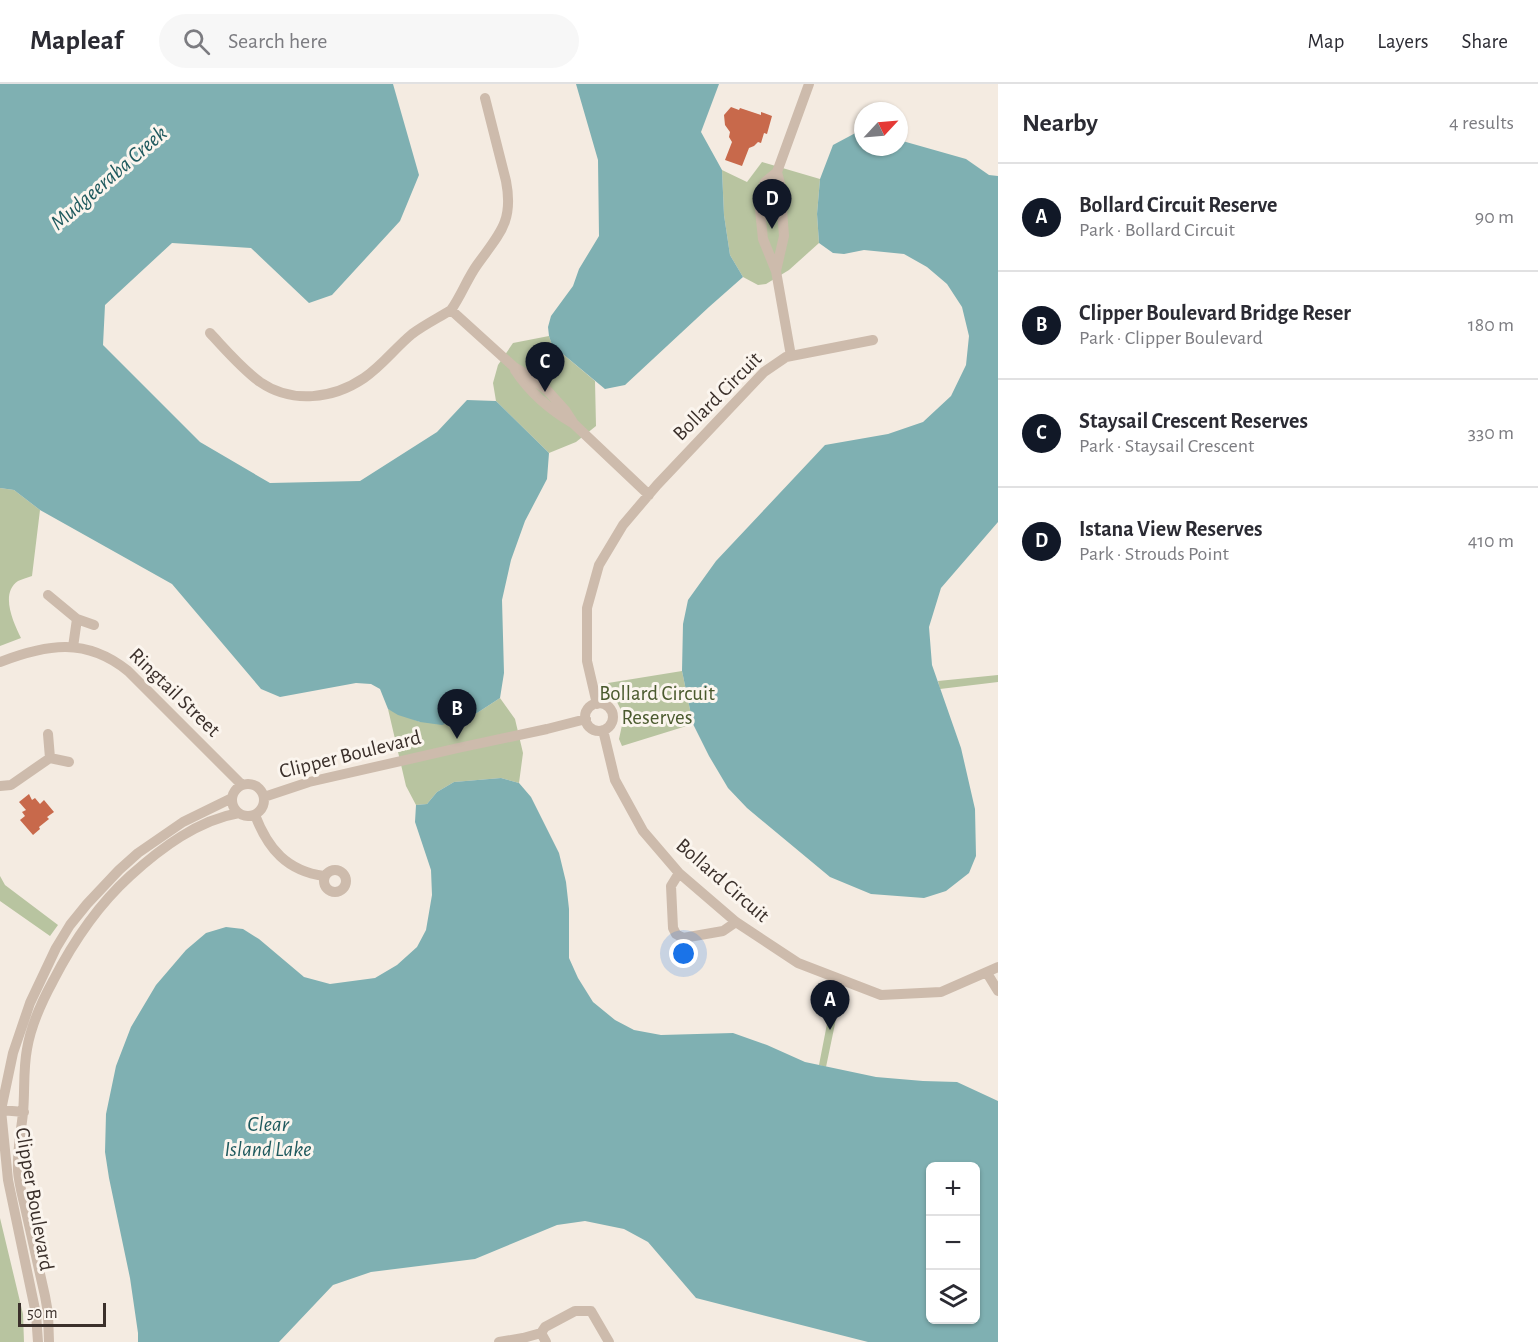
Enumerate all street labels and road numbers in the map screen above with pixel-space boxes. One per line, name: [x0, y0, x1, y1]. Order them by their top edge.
street label: Bollard Circuit: [669, 348, 766, 445]
street label: Ringtail Street: [125, 644, 224, 741]
street label: Clipper Boulevard: [277, 727, 423, 782]
street label: Bollard Circuit: [672, 834, 773, 926]
street label: Clipper Boulevard: [12, 1126, 57, 1272]

